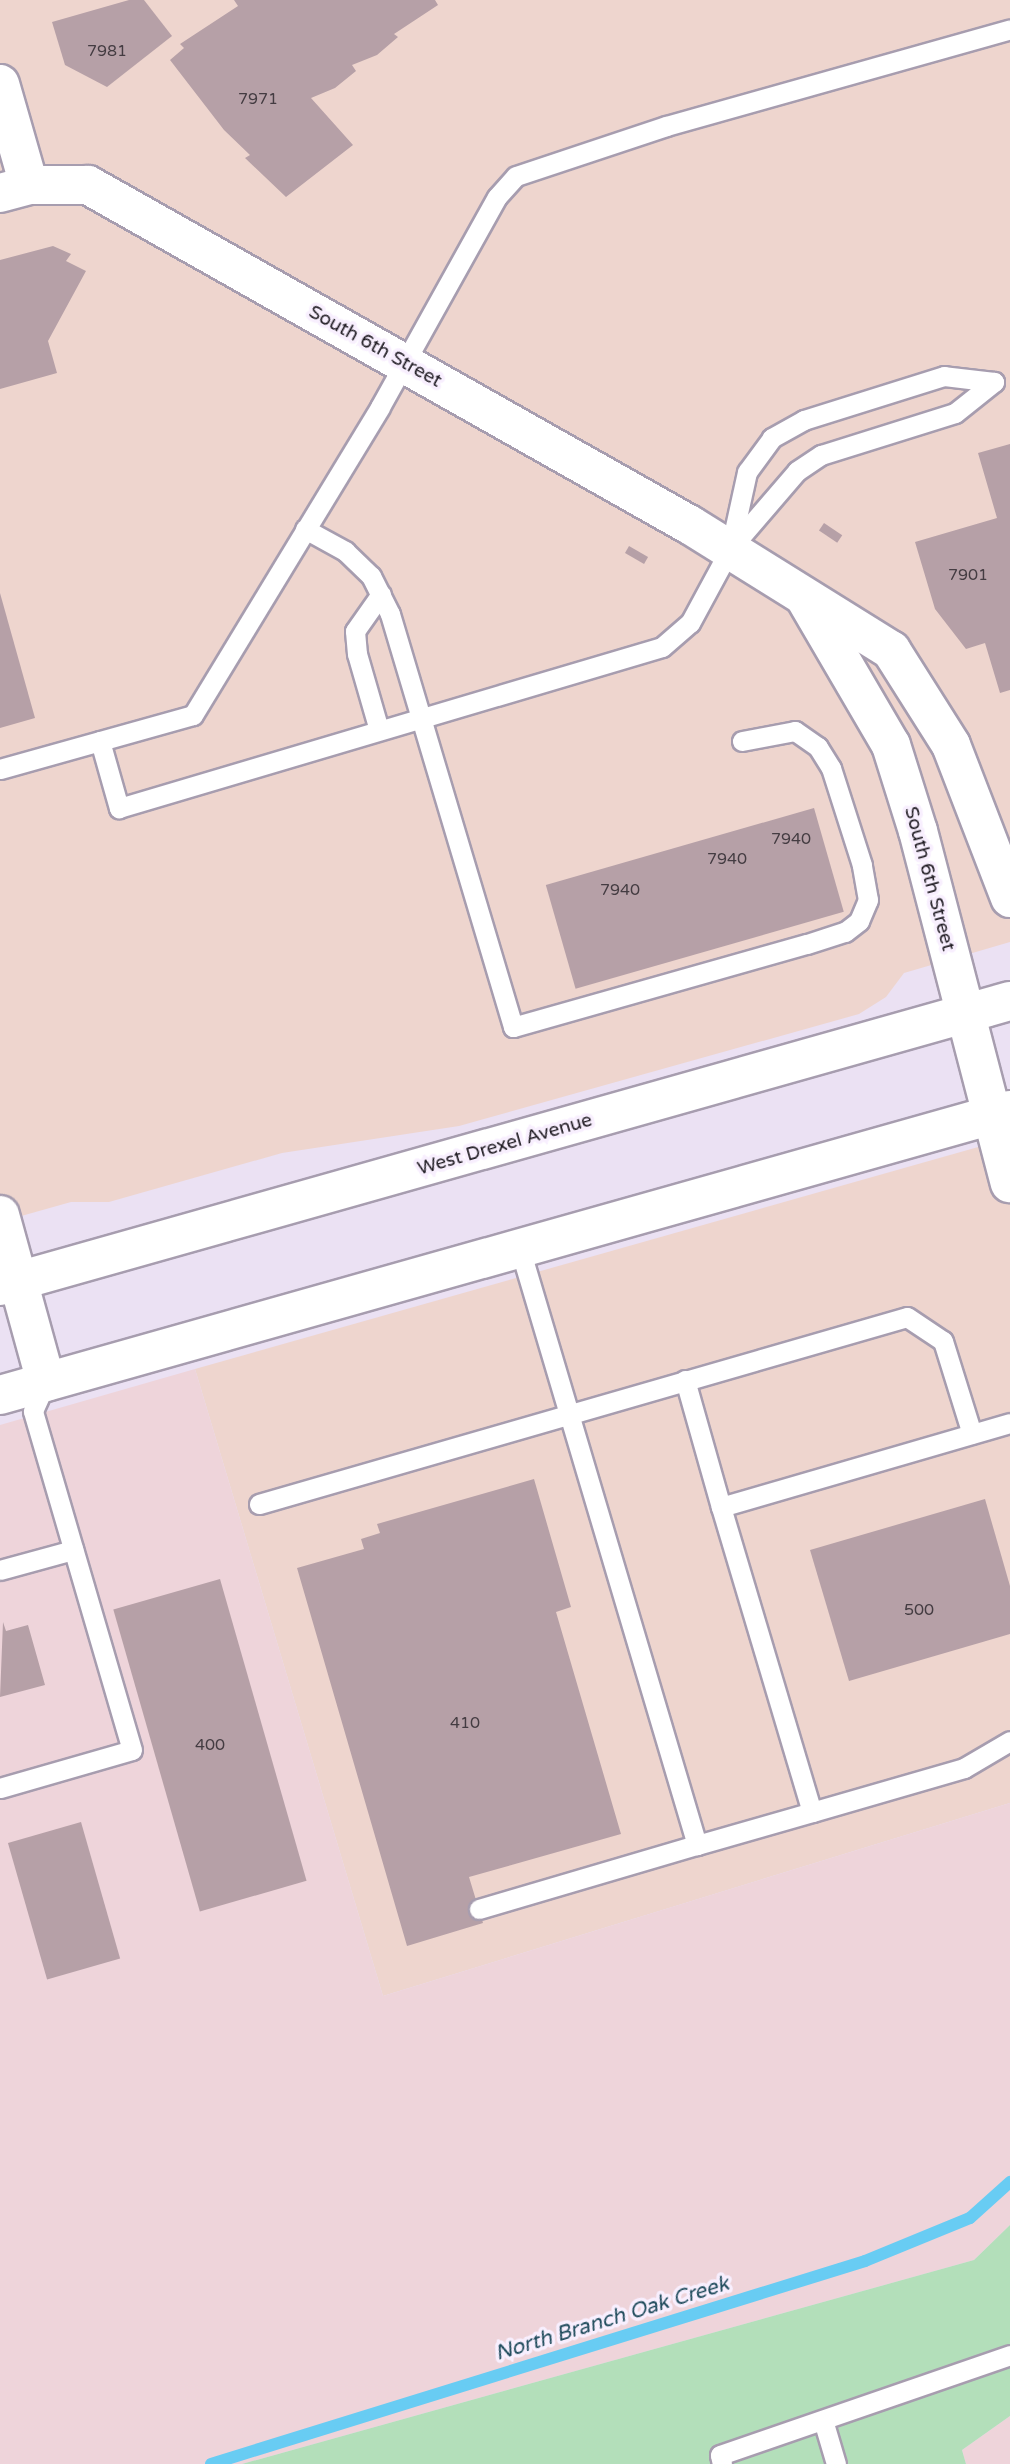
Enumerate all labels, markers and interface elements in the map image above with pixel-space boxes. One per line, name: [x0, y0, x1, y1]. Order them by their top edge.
house number: 7981: [87, 41, 127, 61]
house number: 7971: [238, 89, 278, 109]
street label: South 6th Street: [304, 301, 446, 393]
house number: 7901: [948, 565, 988, 585]
street label: South 6th Street: [899, 804, 959, 954]
house number: 7940: [771, 829, 811, 849]
house number: 7940: [707, 849, 747, 869]
house number: 7940: [600, 880, 640, 900]
street label: West Drexel Avenue: [415, 1109, 595, 1181]
house number: 500: [904, 1600, 934, 1620]
house number: 410: [450, 1713, 480, 1733]
house number: 400: [195, 1735, 225, 1755]
water label: North Branch Oak Creek: [492, 2271, 732, 2367]

